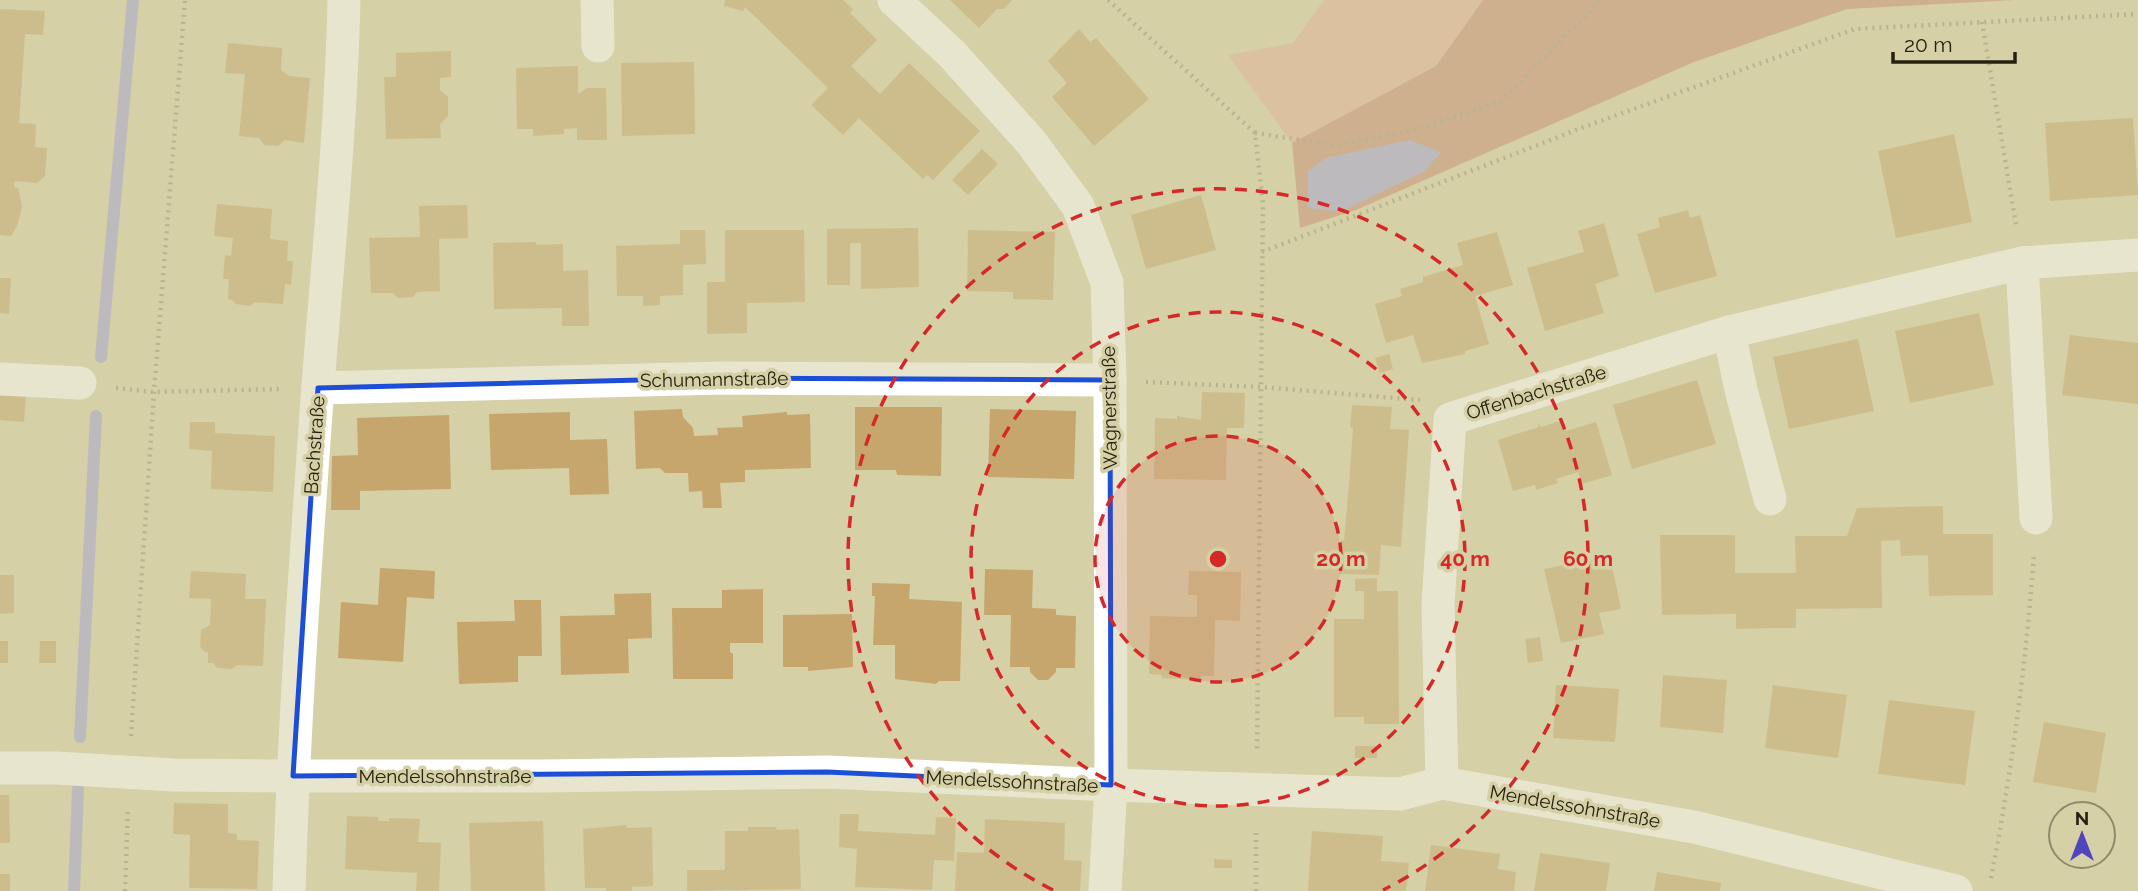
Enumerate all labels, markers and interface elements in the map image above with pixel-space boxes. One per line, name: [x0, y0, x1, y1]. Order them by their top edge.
scale bar: [1893, 21, 2016, 65]
text: 20 m: [1904, 32, 1952, 57]
street label: Wagnerstraße: [1097, 346, 1121, 470]
street label: Offenbachstraße: [1463, 360, 1609, 424]
street label: Schumannstraße: [640, 367, 788, 391]
street label: Bachstraße: [300, 395, 328, 495]
text: 20 m: [1316, 546, 1366, 571]
text: 40 m: [1440, 546, 1490, 571]
text: 60 m: [1563, 546, 1613, 571]
centre of rings: [1206, 547, 1230, 571]
street label: Mendelssohnstraße: [359, 765, 531, 787]
street label: Mendelssohnstraße: [925, 765, 1099, 797]
street label: Mendelssohnstraße: [1488, 780, 1662, 832]
north arrow: [2047, 800, 2117, 870]
text: N: [2075, 807, 2089, 829]

